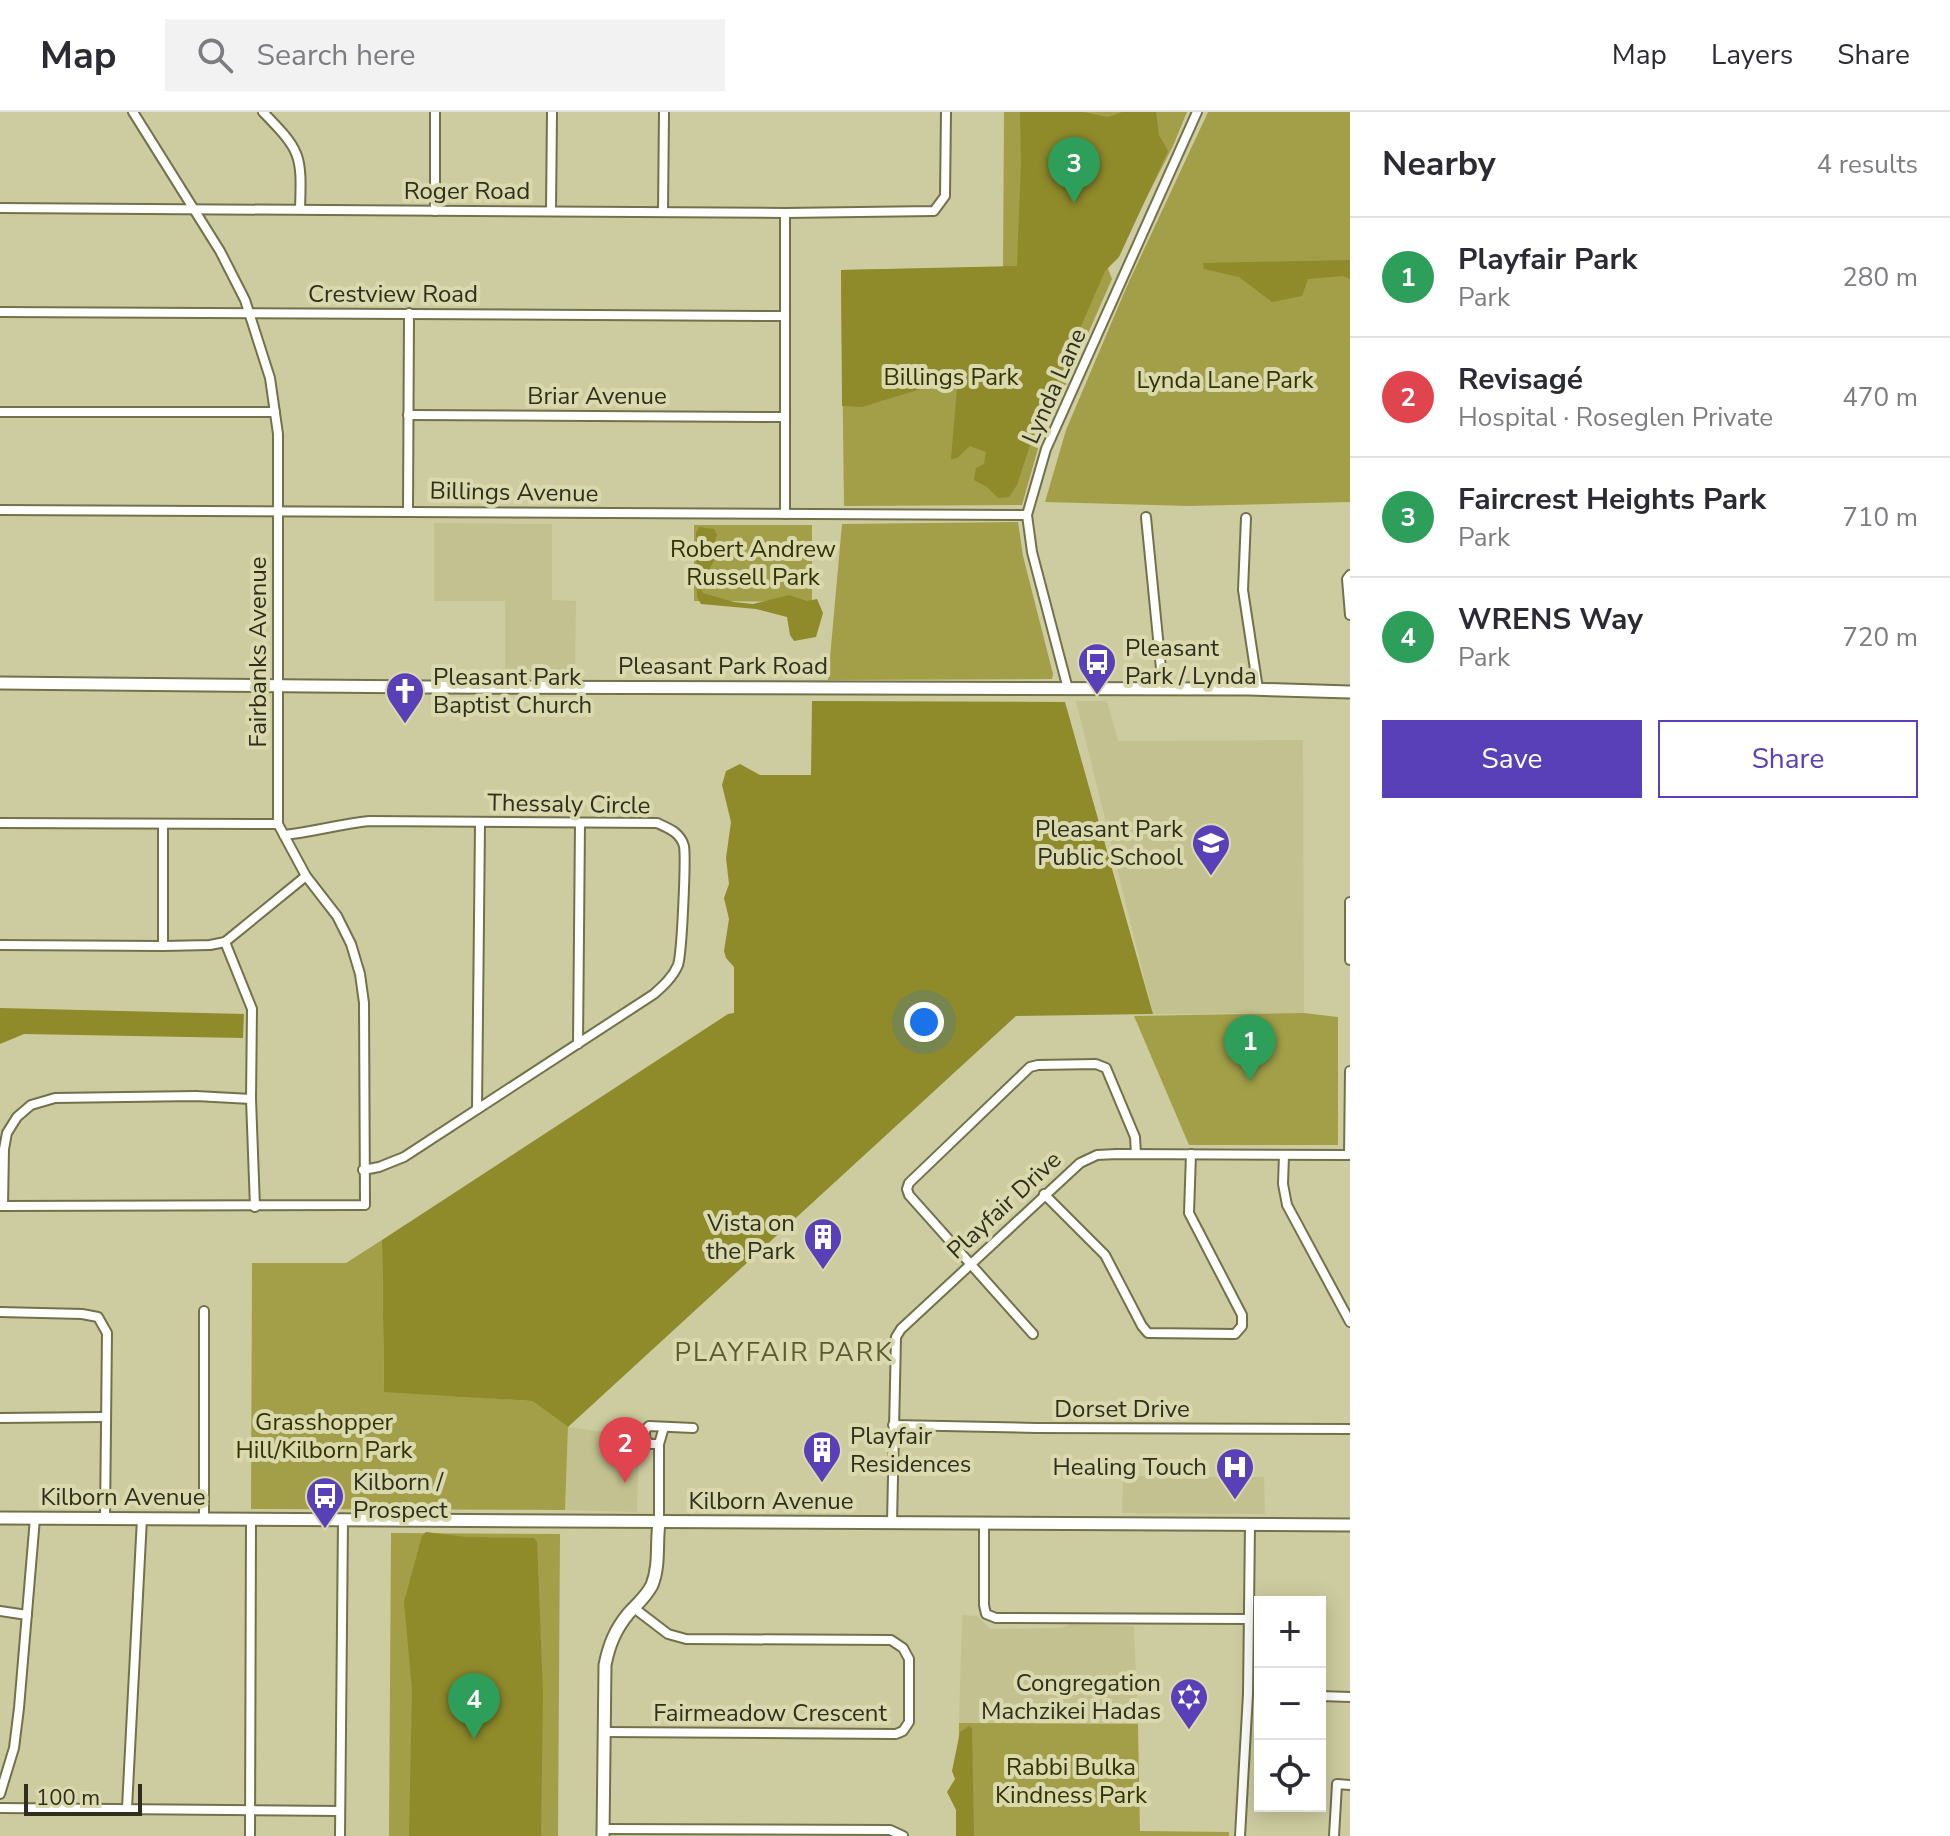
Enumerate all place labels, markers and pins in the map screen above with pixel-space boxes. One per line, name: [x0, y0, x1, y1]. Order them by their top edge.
pin: 3: [1048, 137, 1100, 203]
place label: Pleasant Park / Lynda: [1125, 632, 1257, 692]
bus stop icon: Pleasant Park / Lynda: [1076, 641, 1118, 696]
place label: Pleasant Park Baptist Church: [433, 661, 592, 721]
church icon: Pleasant Park Baptist Church: [384, 670, 426, 725]
place label: Pleasant Park Public School: [1035, 813, 1184, 873]
school or university icon: Pleasant Park Public School: [1190, 822, 1232, 877]
pin: 1: [1224, 1015, 1276, 1081]
place label: Vista on the Park: [706, 1207, 796, 1267]
building icon: Vista on the Park: [802, 1216, 844, 1271]
pin: 2: [599, 1417, 651, 1483]
place label: Playfair Residences: [850, 1420, 971, 1480]
building icon: Playfair Residences: [801, 1429, 843, 1484]
hospital icon: Healing Touch: [1214, 1446, 1256, 1501]
place label: Healing Touch: [1053, 1451, 1207, 1483]
place label: Kilborn / Prospect: [353, 1466, 448, 1526]
bus stop icon: Kilborn / Prospect: [304, 1475, 346, 1530]
place label: Congregation Machzikei Hadas: [981, 1667, 1161, 1727]
pin: 4: [448, 1673, 500, 1739]
synagogue icon: Congregation Machzikei Hadas: [1168, 1676, 1210, 1731]

